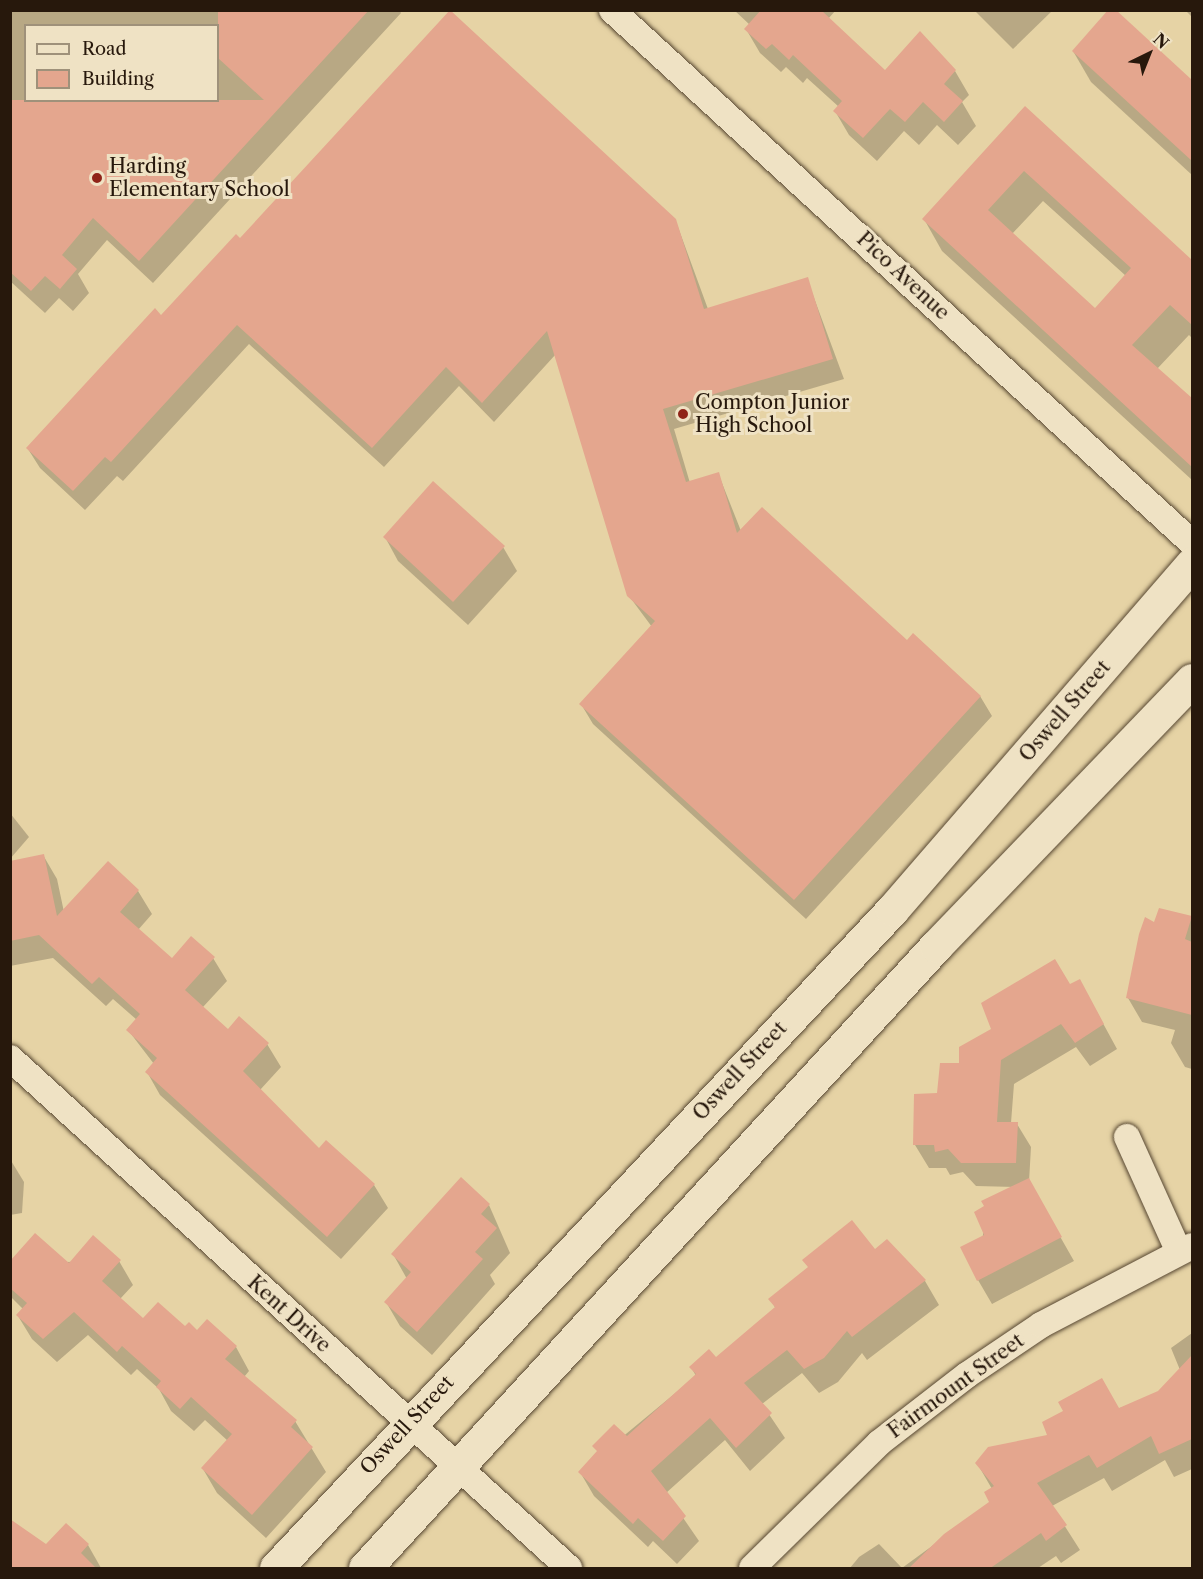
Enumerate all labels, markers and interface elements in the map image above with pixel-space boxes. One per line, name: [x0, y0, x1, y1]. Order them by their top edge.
legend: [24, 24, 219, 102]
north arrow: [1119, 24, 1179, 84]
text: N: [1149, 29, 1173, 53]
text: Road: [82, 38, 127, 60]
text: Building: [82, 68, 154, 90]
place label: Harding Elementary School: [109, 154, 290, 201]
marker: Harding Elementary School: [90, 171, 104, 185]
street label: Pico Avenue: [851, 227, 955, 325]
place label: Compton Junior High School: [695, 390, 849, 437]
marker: Compton Junior High School: [676, 407, 690, 421]
street label: Oswell Street: [1015, 655, 1115, 767]
street label: Oswell Street: [688, 1017, 792, 1125]
street label: Kent Drive: [243, 1271, 335, 1357]
street label: Fairmount Street: [883, 1329, 1029, 1443]
street label: Oswell Street: [355, 1371, 459, 1479]

